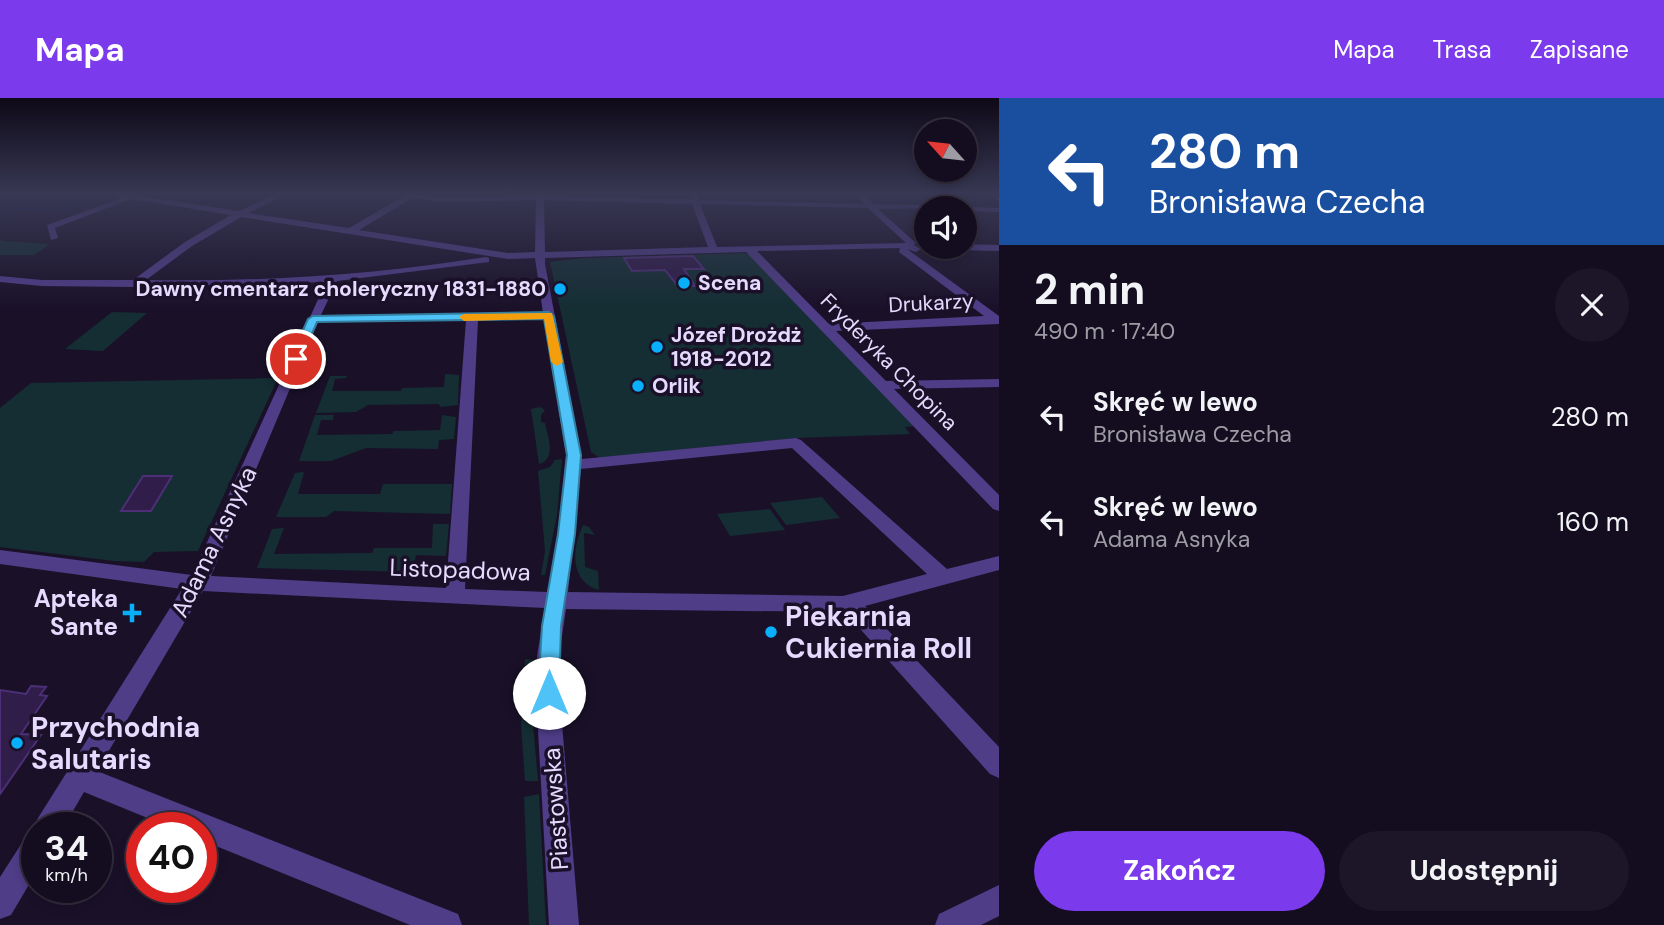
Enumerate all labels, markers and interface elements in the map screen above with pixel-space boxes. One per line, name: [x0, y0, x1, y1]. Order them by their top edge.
text: Mapa: [35, 28, 125, 71]
text: Mapa: [1333, 34, 1395, 65]
text: Trasa: [1433, 34, 1492, 65]
text: Zapisane: [1530, 34, 1629, 65]
north arrow: [914, 119, 976, 182]
map controls: [914, 119, 977, 259]
text: 280 m: [1149, 119, 1300, 183]
icon: left: [1034, 126, 1125, 217]
text: Bronisława Czecha: [1149, 181, 1425, 223]
button: sound: [914, 196, 977, 259]
text: 2 min: [1034, 262, 1145, 317]
button: close: [1555, 268, 1629, 342]
place label: Scena: [698, 269, 761, 297]
place label: Dawny cmentarz choleryczny 1831-1880: [136, 275, 546, 303]
marker: Scena: [676, 275, 692, 291]
marker: Dawny cmentarz choleryczny 1831-1880: [552, 281, 568, 297]
street label: Fryderyka Chopina: [814, 287, 964, 437]
street label: Drukarzy: [888, 287, 975, 319]
text: 490 m · 17:40: [1034, 316, 1175, 346]
place label: Józef Drożdż 1918-2012: [671, 321, 801, 373]
pin: [266, 329, 326, 389]
marker: Józef Drożdż 1918-2012: [649, 339, 665, 355]
icon: arrive: [277, 340, 315, 378]
place label: Orlik: [652, 372, 701, 400]
marker: Orlik: [630, 378, 646, 394]
text: Skręć w lewo: [1093, 385, 1258, 419]
icon: left: [1034, 398, 1072, 436]
text: 280 m: [1551, 400, 1629, 434]
text: Bronisława Czecha: [1093, 419, 1292, 449]
street label: Adama Asnyka: [164, 461, 263, 622]
text: Skręć w lewo: [1093, 490, 1258, 524]
icon: left: [1034, 503, 1072, 541]
text: 160 m: [1557, 505, 1629, 539]
text: Adama Asnyka: [1093, 524, 1250, 554]
street label: Listopadowa: [389, 552, 531, 587]
place label: Apteka Sante: [34, 583, 118, 642]
place label: Piekarnia Cukiernia Roll: [785, 598, 972, 667]
marker: Apteka Sante: [124, 605, 140, 621]
marker: Piekarnia Cukiernia Roll: [763, 624, 779, 640]
position arrow: [512, 656, 586, 730]
place label: Przychodnia Salutaris: [31, 709, 200, 778]
marker: Przychodnia Salutaris: [9, 735, 25, 751]
street label: Piastowska: [536, 747, 575, 871]
speed limit sign: 40: [126, 812, 217, 903]
text: 34: [45, 825, 88, 871]
button: Zakończ: [1034, 831, 1325, 911]
button: Udostępnij: [1339, 831, 1629, 911]
text: km/h: [45, 863, 88, 887]

